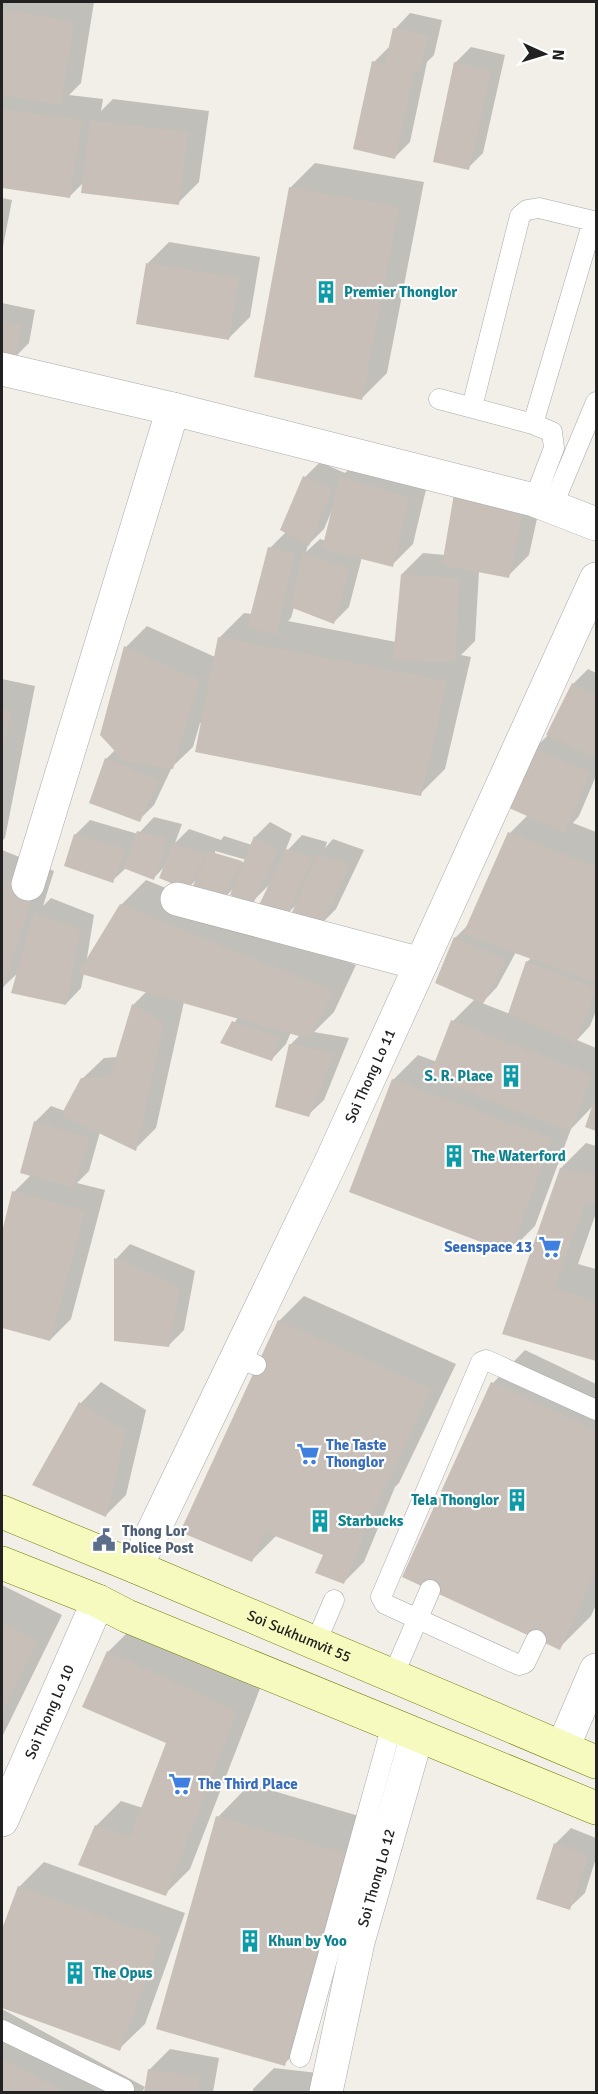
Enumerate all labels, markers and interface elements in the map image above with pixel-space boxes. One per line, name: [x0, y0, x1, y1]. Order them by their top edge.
north arrow: [514, 24, 574, 84]
text: N: [548, 49, 568, 61]
building icon: Premier Thonglor: [313, 279, 339, 305]
place label: Premier Thonglor: [344, 283, 457, 301]
street label: Soi Thong Lo 11: [341, 1026, 399, 1126]
building icon: S. R. Place: [498, 1063, 524, 1089]
place label: S. R. Place: [425, 1067, 493, 1085]
building icon: The Waterford: [441, 1143, 467, 1169]
place label: The Waterford: [472, 1147, 566, 1165]
supermarket icon: Seenspace 13: [537, 1234, 563, 1260]
place label: Seenspace 13: [444, 1238, 532, 1256]
place label: The Taste Thonglor: [326, 1436, 386, 1471]
supermarket icon: The Taste Thonglor: [295, 1441, 321, 1467]
building icon: Tela Thonglor: [504, 1487, 530, 1513]
place label: Tela Thonglor: [411, 1491, 499, 1509]
building icon: Starbucks: [307, 1508, 333, 1534]
place label: Starbucks: [338, 1512, 404, 1530]
place label: Thong Lor Police Post: [122, 1522, 194, 1557]
public building icon: Thong Lor Police Post: [91, 1527, 117, 1553]
street label: Soi Sukhumvit 55: [244, 1606, 354, 1666]
street label: Soi Thong Lo 10: [21, 1662, 78, 1762]
supermarket icon: The Third Place: [167, 1771, 193, 1797]
place label: The Third Place: [198, 1775, 298, 1793]
street label: Soi Thong Lo 12: [354, 1827, 399, 1929]
building icon: Khun by Yoo: [237, 1928, 263, 1954]
place label: Khun by Yoo: [268, 1932, 347, 1950]
building icon: The Opus: [62, 1960, 88, 1986]
place label: The Opus: [93, 1964, 153, 1982]

